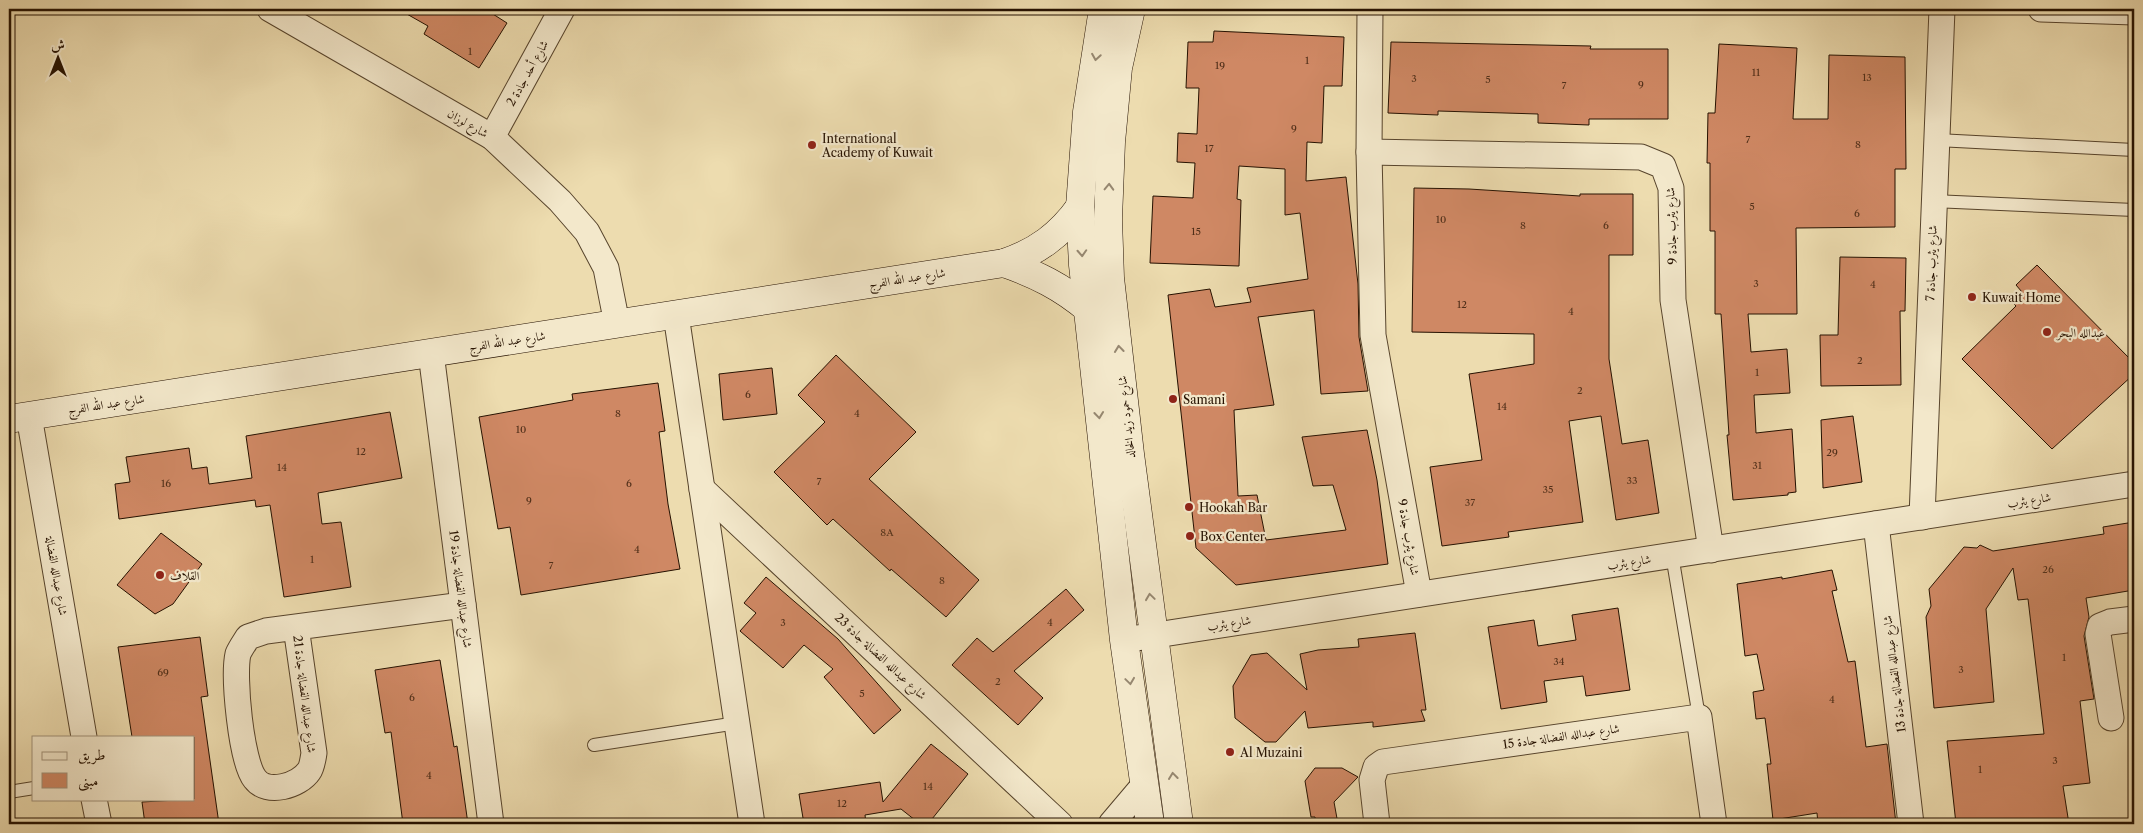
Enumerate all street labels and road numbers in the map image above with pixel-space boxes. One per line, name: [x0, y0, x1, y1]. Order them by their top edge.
street label: شارع أحد جادة 2: [503, 37, 555, 110]
street label: شارع لوزان: [443, 105, 491, 144]
street label: شارع يثرب جادة 9: [1662, 187, 1684, 265]
street label: شارع يثرب جادة 7: [1922, 224, 1944, 301]
street label: شارع عبد الله الفرج: [867, 263, 947, 295]
street label: شارع عبد الله الفرج: [467, 326, 547, 358]
street label: شارع حمود زيد الخالد: [1114, 374, 1142, 459]
street label: شارع عبد الله الفرج: [66, 389, 146, 421]
street label: شارع يثرب: [2006, 489, 2053, 515]
street label: شارع يثرب جادة 9: [1391, 498, 1423, 577]
street label: شارع عبدالله الفضالة جادة 19: [442, 529, 476, 649]
street label: شارع عبدالله الفضالة: [39, 534, 71, 618]
street label: شارع يثرب: [1606, 551, 1653, 577]
street label: شارع عبدالله الفضالة جادة 23: [829, 610, 930, 705]
street label: شارع يثرب: [1206, 612, 1253, 638]
street label: شارع عبدالله الفضالة جادة 13: [1879, 614, 1913, 733]
street label: شارع عبدالله الفضالة جادة 21: [286, 634, 320, 754]
street label: شارع عبدالله الفضالة جادة 15: [1502, 720, 1621, 756]

